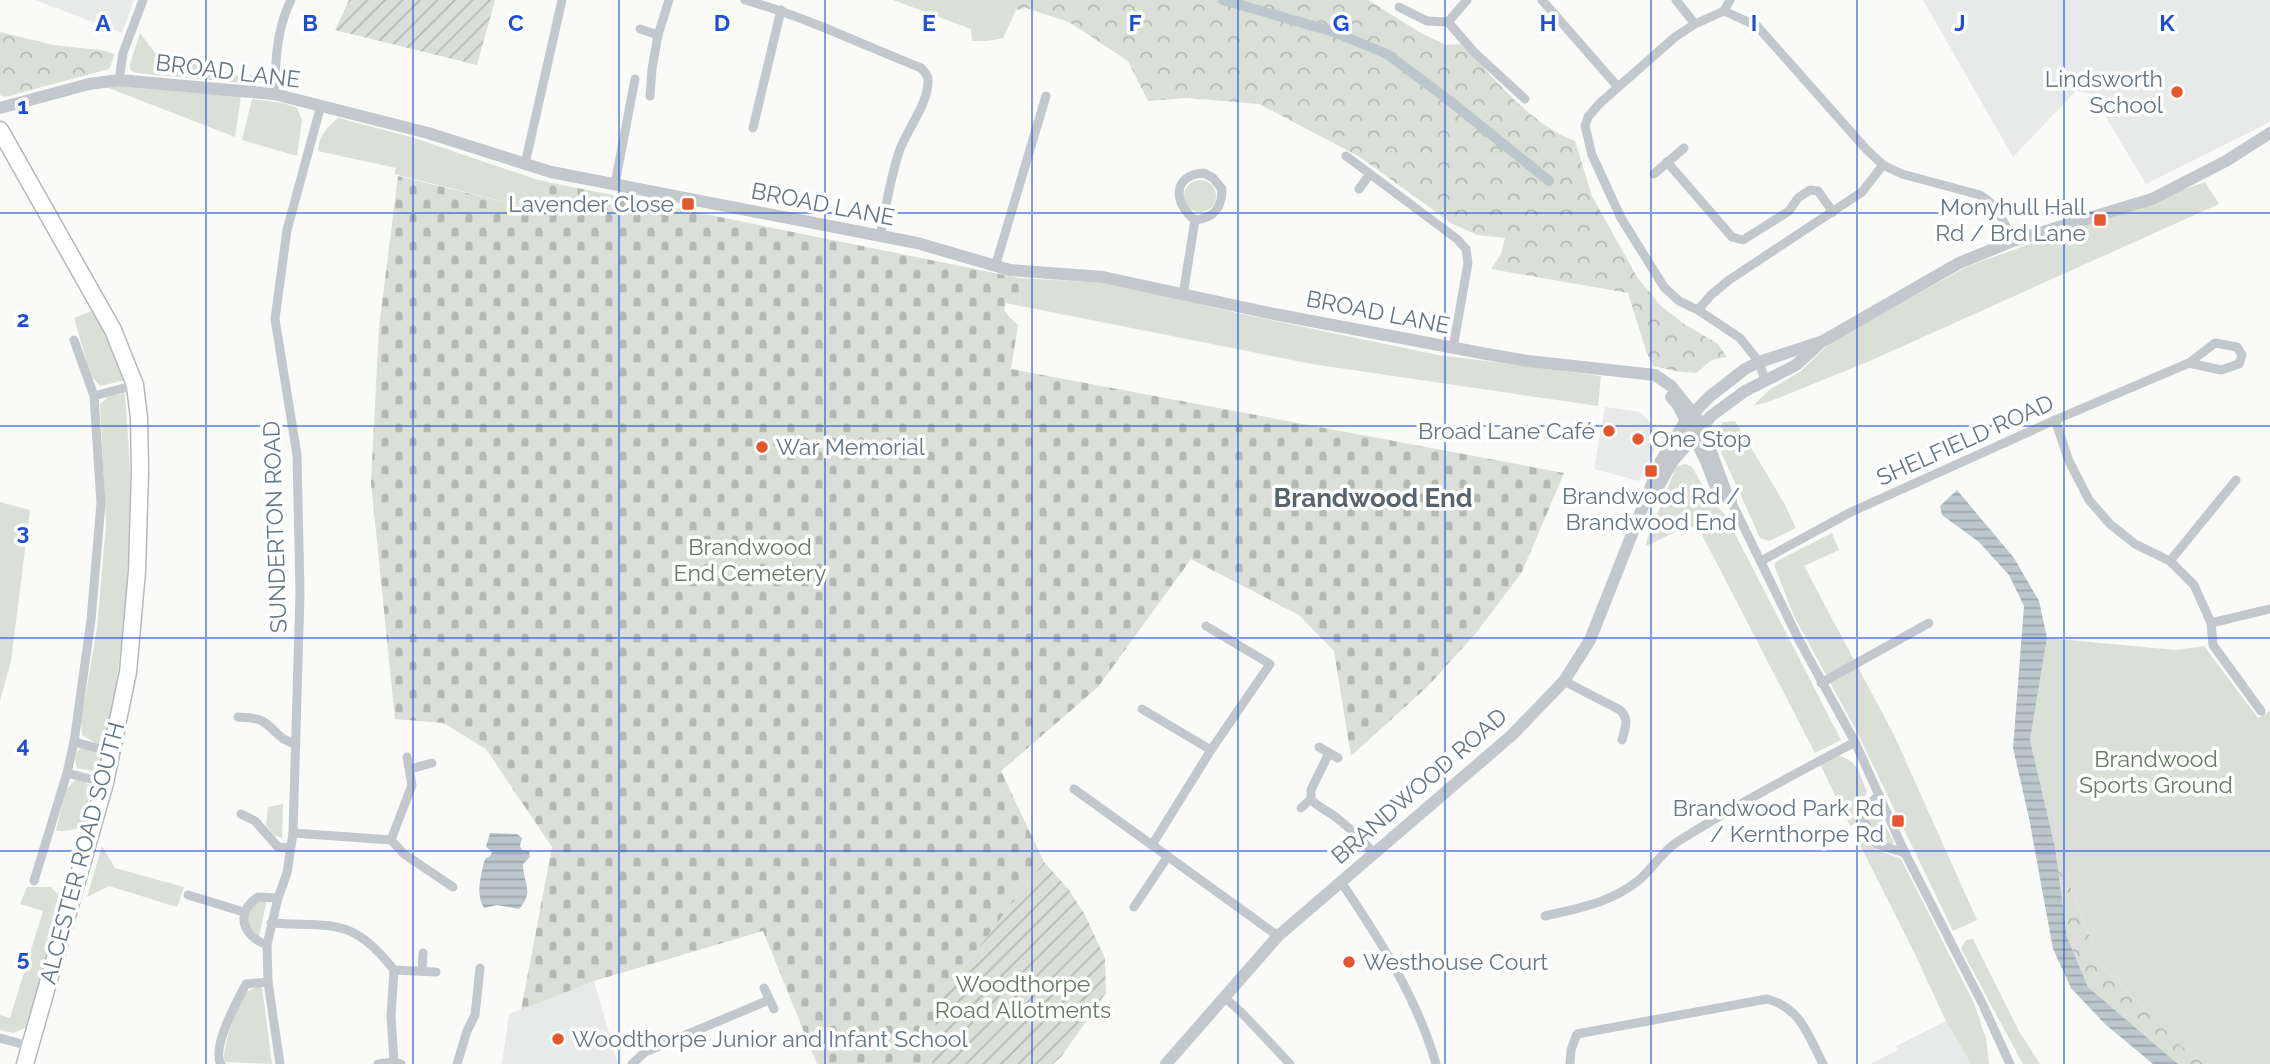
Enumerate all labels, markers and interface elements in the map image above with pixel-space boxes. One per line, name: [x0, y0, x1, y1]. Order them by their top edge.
text: A: [95, 9, 111, 36]
text: B: [302, 9, 318, 36]
text: C: [508, 9, 524, 36]
text: D: [714, 9, 730, 36]
text: E: [922, 9, 936, 36]
text: F: [1128, 9, 1142, 36]
text: G: [1333, 9, 1349, 36]
text: H: [1539, 9, 1557, 36]
text: I: [1751, 9, 1757, 36]
text: J: [1954, 9, 1966, 36]
text: K: [2159, 9, 2175, 36]
street label: BROAD LANE: [154, 48, 302, 93]
place label: Lindsworth School: [2045, 65, 2164, 118]
marker: Lindsworth School: [2169, 84, 2185, 100]
text: 1: [17, 92, 29, 119]
street label: BROAD LANE: [749, 176, 897, 231]
place label: Lavender Close: [508, 190, 674, 217]
place label: Monyhull Hall Rd / Brd Lane: [1935, 193, 2087, 246]
marker: Lavender Close: [680, 196, 696, 212]
marker: Monyhull Hall Rd / Brd Lane: [2092, 212, 2108, 228]
street label: BROAD LANE: [1304, 284, 1452, 339]
text: 2: [17, 305, 29, 332]
street label: SHELFIELD ROAD: [1872, 388, 2058, 491]
place label: Broad Lane Café: [1418, 417, 1595, 444]
street label: SUNDERTON ROAD: [257, 420, 292, 634]
marker: Broad Lane Café: [1601, 423, 1617, 439]
place label: One Stop: [1652, 425, 1751, 452]
marker: One Stop: [1630, 431, 1646, 447]
place label: War Memorial: [776, 433, 926, 460]
marker: War Memorial: [754, 439, 770, 455]
marker: Brandwood Rd / Brandwood End: [1643, 463, 1659, 479]
place label: Brandwood Rd / Brandwood End: [1562, 482, 1740, 535]
district label: Brandwood End: [1274, 483, 1472, 513]
text: 3: [17, 518, 29, 545]
park label: Brandwood End Cemetery: [674, 533, 826, 586]
street label: BRANDWOOD ROAD: [1325, 702, 1512, 869]
street label: ALCESTER ROAD SOUTH: [34, 719, 129, 987]
text: 4: [16, 731, 30, 758]
park label: Brandwood Sports Ground: [2079, 745, 2233, 798]
place label: Brandwood Park Rd / Kernthorpe Rd: [1673, 794, 1884, 847]
marker: Brandwood Park Rd / Kernthorpe Rd: [1890, 813, 1906, 829]
text: 5: [17, 944, 30, 971]
place label: Westhouse Court: [1363, 948, 1548, 975]
marker: Westhouse Court: [1341, 954, 1357, 970]
park label: Woodthorpe Road Allotments: [935, 970, 1111, 1023]
place label: Woodthorpe Junior and Infant School: [572, 1025, 969, 1052]
marker: Woodthorpe Junior and Infant School: [550, 1031, 566, 1047]

